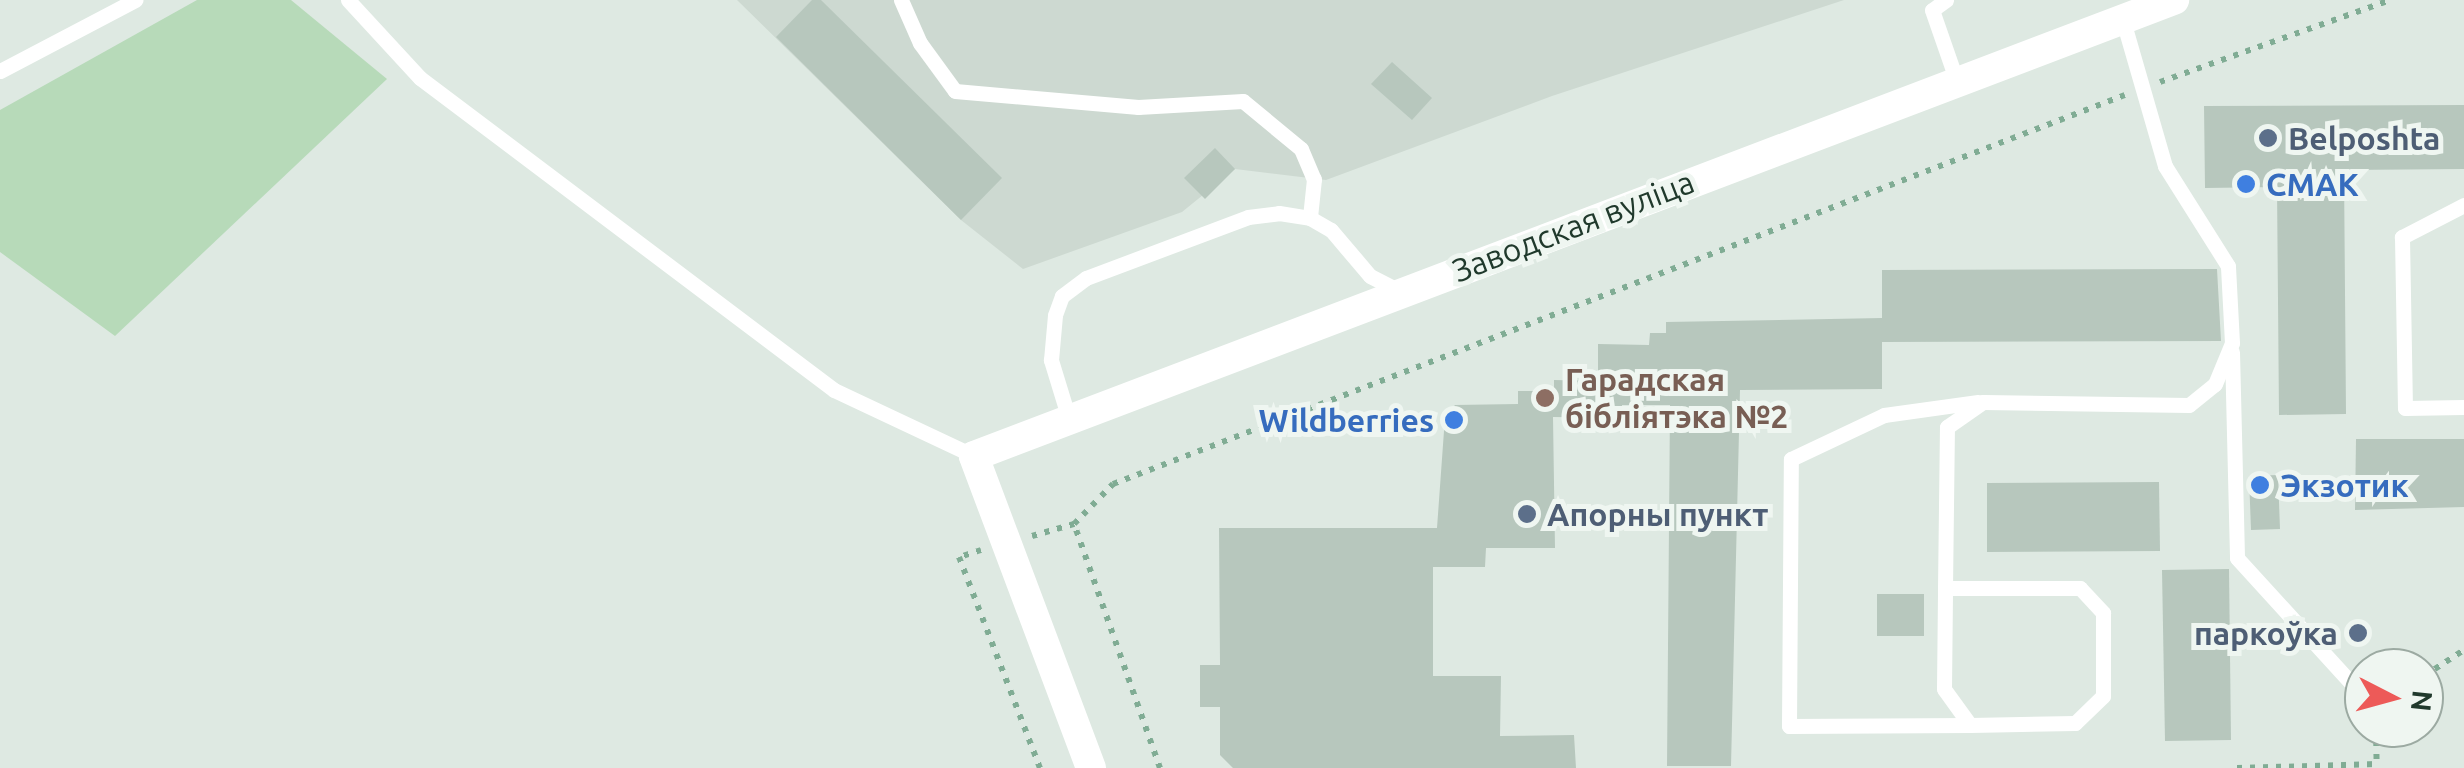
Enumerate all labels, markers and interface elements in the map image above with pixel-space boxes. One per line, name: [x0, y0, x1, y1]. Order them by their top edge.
place label: Belposhta: [2288, 119, 2440, 157]
marker: Belposhta: [2257, 127, 2279, 149]
street label: Заводская вуліца: [1447, 162, 1699, 290]
place label: СМАК: [2266, 165, 2359, 203]
marker: СМАК: [2235, 173, 2257, 195]
place label: Гарадская бібліятэка №2: [1565, 361, 1788, 436]
marker: Гарадская бібліятэка №2: [1534, 387, 1556, 409]
place label: Wildberries: [1258, 401, 1434, 439]
marker: Wildberries: [1443, 409, 1465, 431]
place label: Экзотик: [2280, 466, 2409, 504]
marker: Экзотик: [2249, 474, 2271, 496]
place label: Апорны пункт: [1547, 495, 1768, 533]
marker: Апорны пункт: [1516, 503, 1538, 525]
place label: паркоўка: [2194, 614, 2338, 652]
marker: паркоўка: [2347, 622, 2369, 644]
north arrow: [2344, 648, 2444, 748]
text: N: [2406, 689, 2439, 713]

